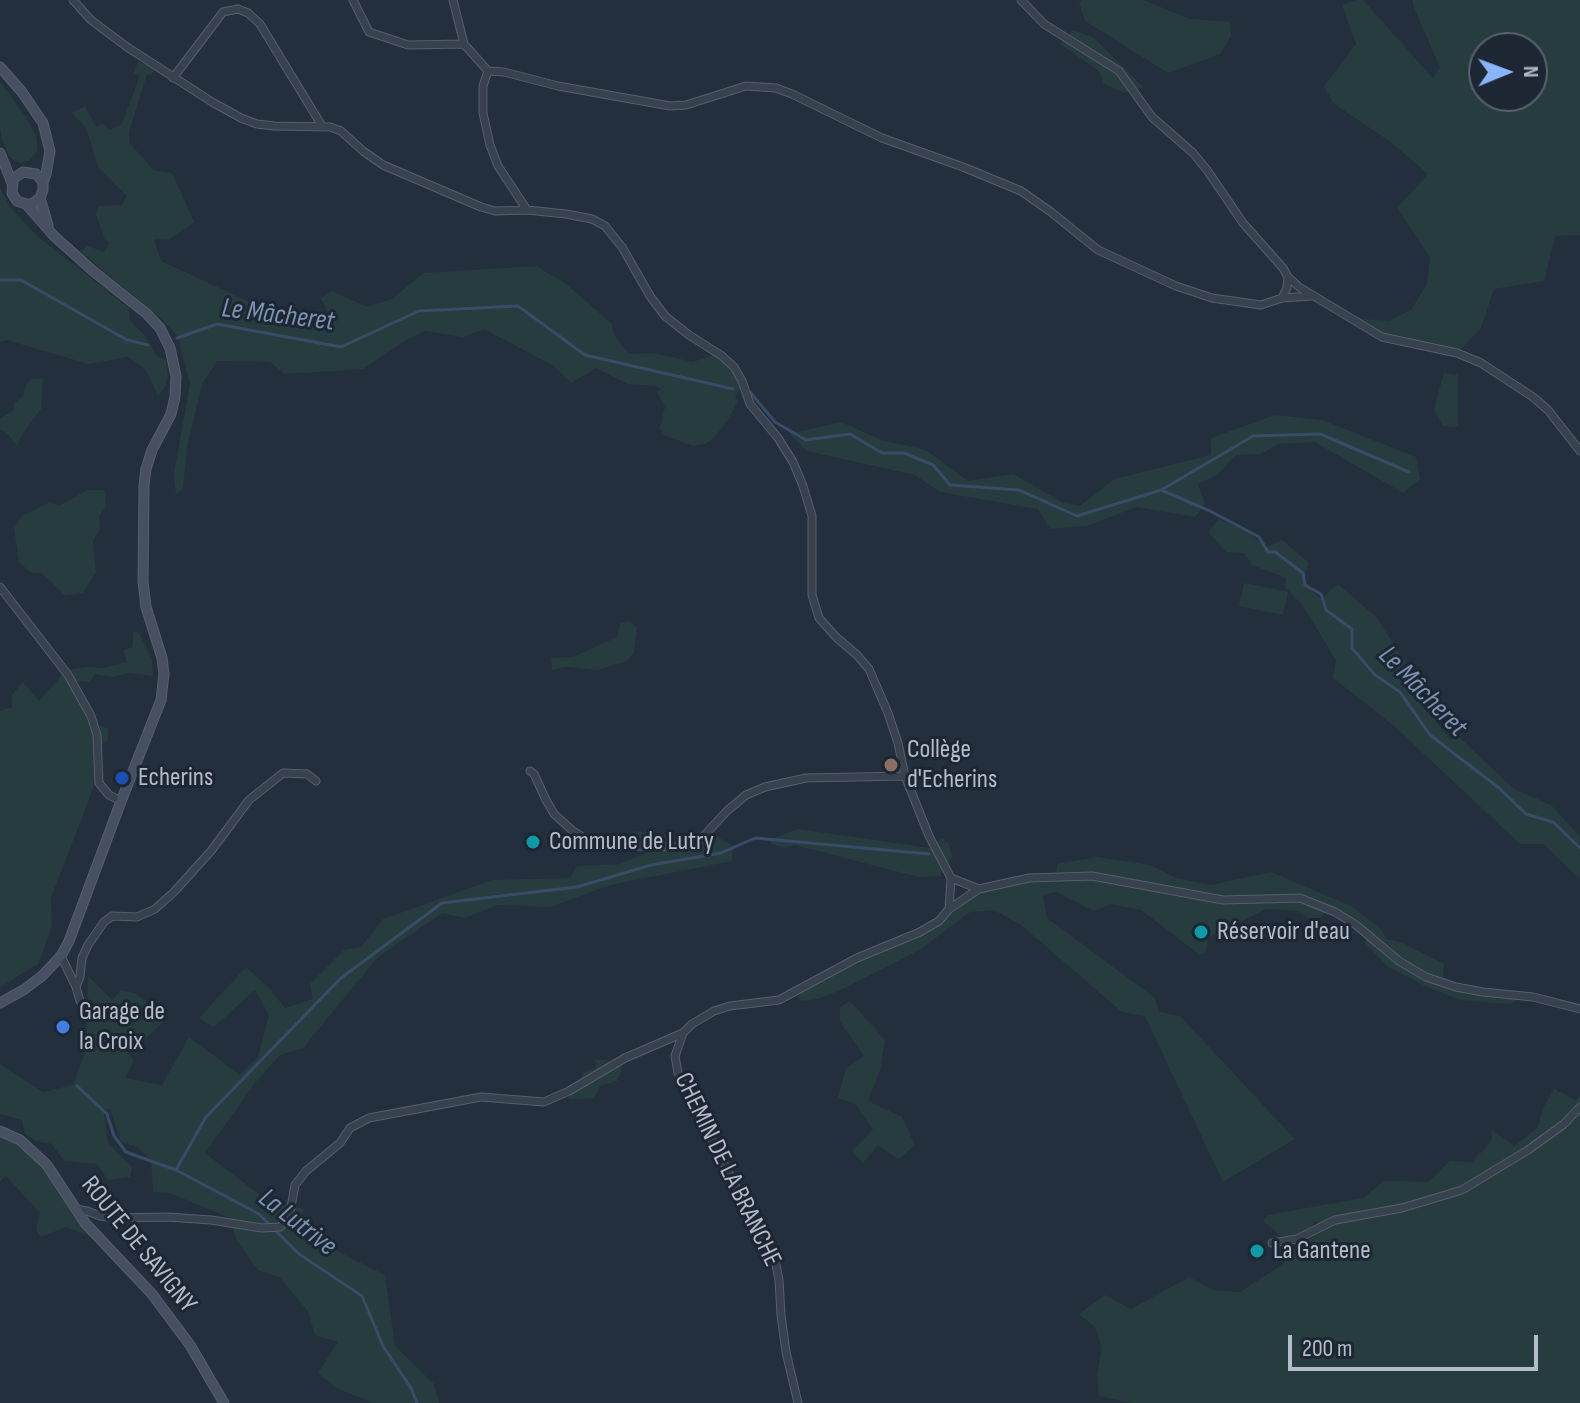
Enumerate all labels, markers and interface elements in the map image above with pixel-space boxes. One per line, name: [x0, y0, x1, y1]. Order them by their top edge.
north arrow: [1468, 32, 1548, 112]
text: N: [1517, 65, 1544, 78]
water label: Le Mâcheret: [220, 292, 336, 340]
water label: Le Mâcheret: [1371, 640, 1473, 744]
place label: Collège d'Echerins: [907, 734, 997, 796]
marker: Collège d'Echerins: [882, 756, 900, 774]
place label: Echerins: [138, 762, 213, 794]
marker: Echerins: [113, 769, 131, 787]
place label: Commune de Lutry: [549, 826, 714, 858]
marker: Commune de Lutry: [524, 833, 542, 851]
place label: Réservoir d'eau: [1217, 916, 1350, 948]
marker: Réservoir d'eau: [1192, 923, 1210, 941]
place label: Garage de la Croix: [79, 996, 165, 1058]
marker: Garage de la Croix: [54, 1018, 72, 1036]
street label: CHEMIN DE LA BRANCHE: [667, 1068, 787, 1272]
street label: ROUTE DE SAVIGNY: [74, 1171, 202, 1319]
water label: La Lutrive: [251, 1182, 343, 1264]
place label: La Gantene: [1273, 1235, 1371, 1267]
marker: La Gantene: [1248, 1242, 1266, 1260]
scale bar: [1292, 1319, 1542, 1369]
text: 200 m: [1302, 1334, 1353, 1363]

